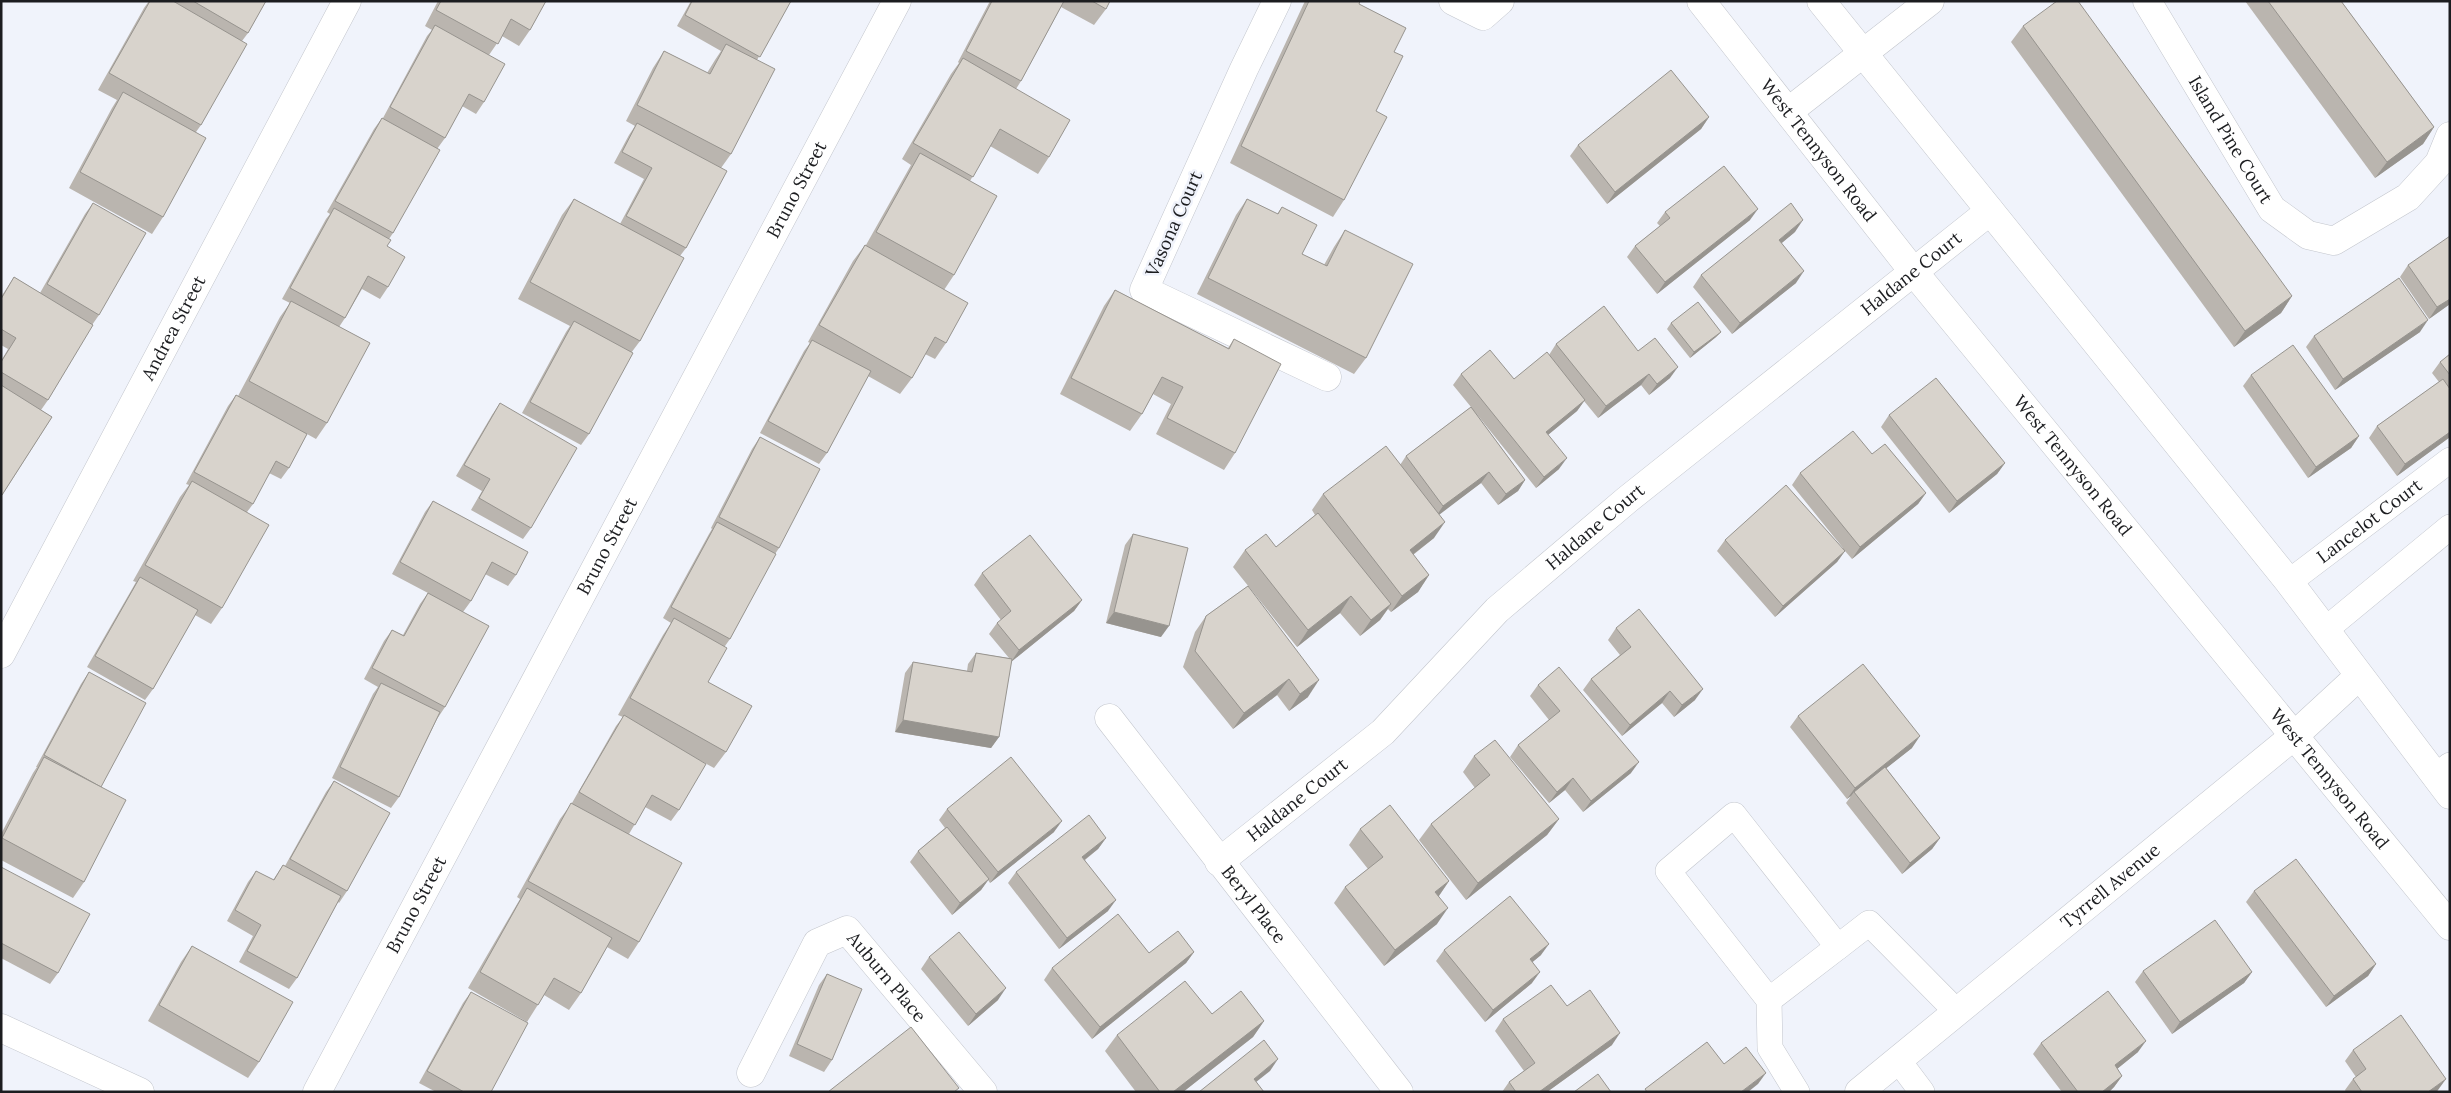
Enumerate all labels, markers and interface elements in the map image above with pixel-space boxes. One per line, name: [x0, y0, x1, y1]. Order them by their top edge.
street label: Island Pine Court: [2184, 72, 2278, 208]
street label: West Tennyson Road: [1756, 74, 1882, 226]
street label: Bruno Street: [761, 137, 832, 242]
street label: Vasona Court: [1140, 167, 1207, 281]
street label: Haldane Court: [1856, 226, 1966, 320]
street label: Andrea Street: [136, 271, 211, 385]
street label: West Tennyson Road: [2009, 390, 2138, 540]
street label: Lancelot Court: [2312, 473, 2426, 568]
street label: Haldane Court: [1541, 478, 1649, 575]
street label: Bruno Street: [571, 493, 642, 599]
street label: West Tennyson Road: [2265, 704, 2394, 854]
street label: Haldane Court: [1242, 752, 1352, 847]
street label: Tyrrell Avenue: [2056, 838, 2165, 933]
street label: Bruno Street: [381, 852, 451, 957]
street label: Beryl Place: [1217, 861, 1292, 948]
street label: Auburn Place: [842, 926, 932, 1027]

